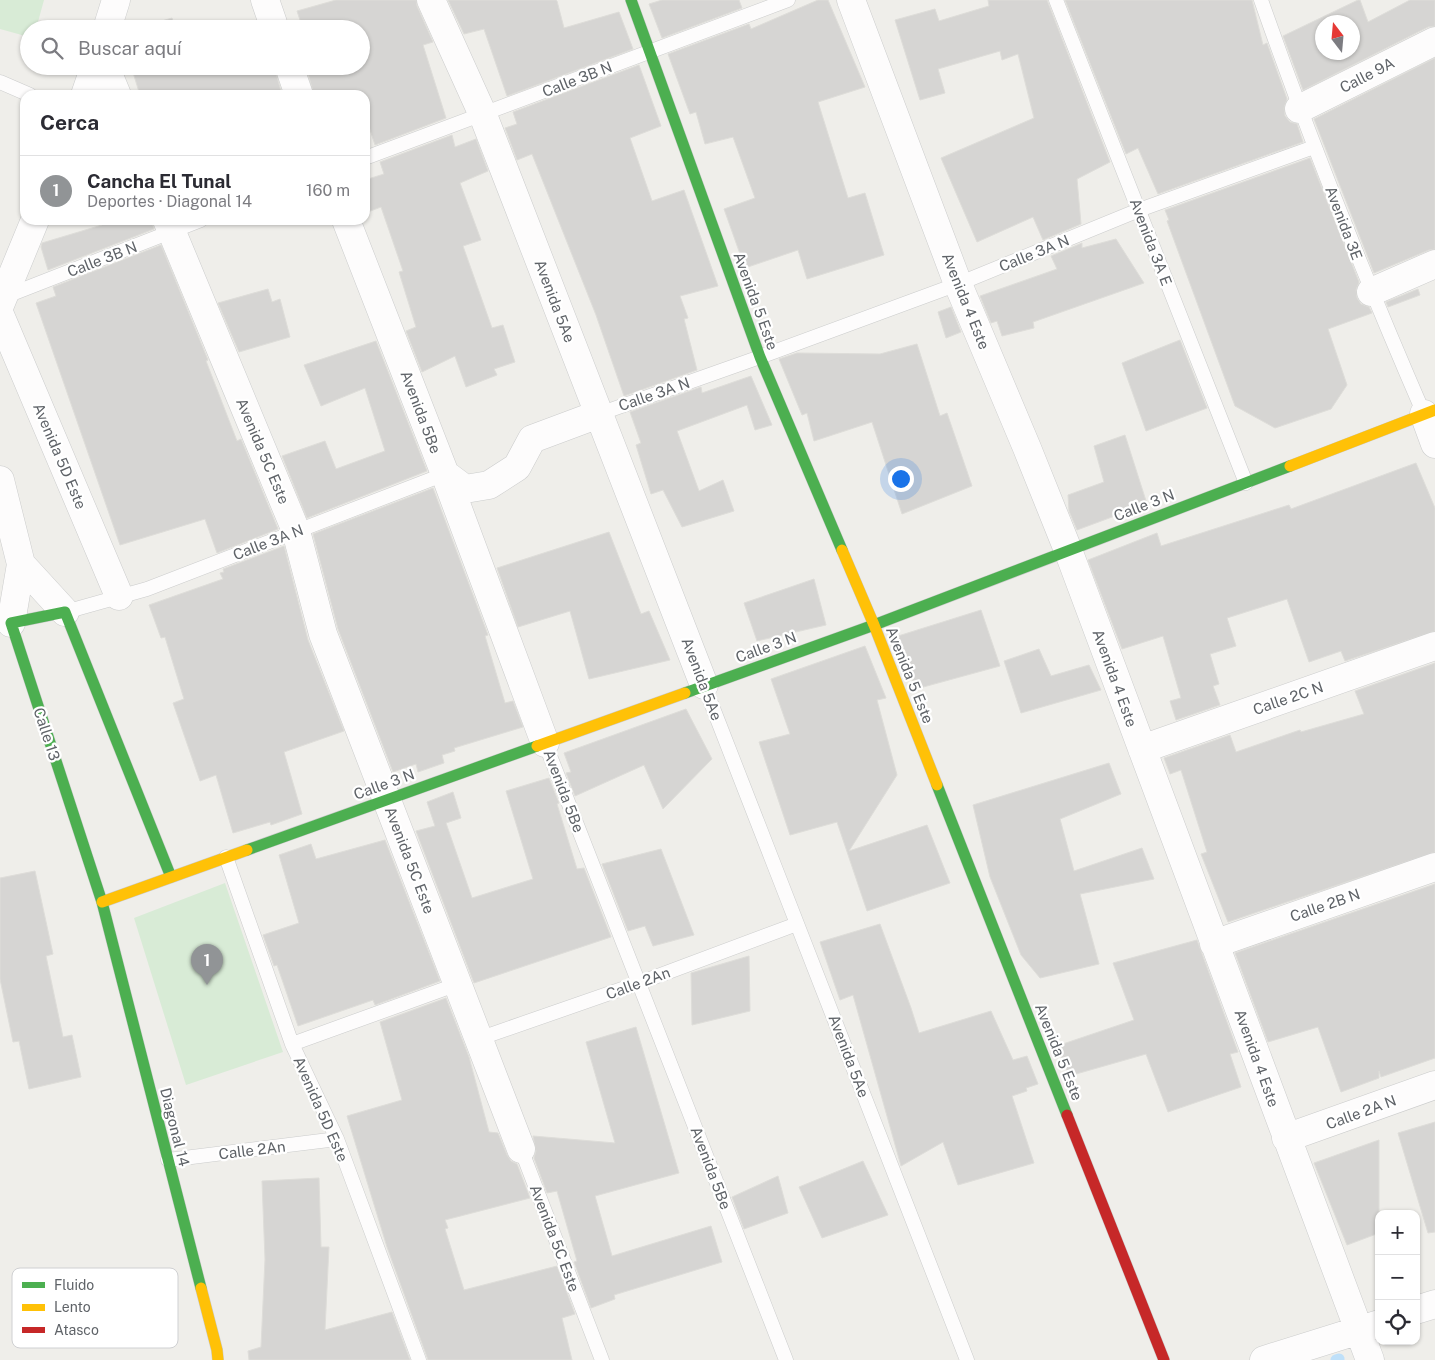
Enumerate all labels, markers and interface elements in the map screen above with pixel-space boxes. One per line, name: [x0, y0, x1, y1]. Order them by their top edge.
north arrow: [1315, 15, 1360, 60]
search box: [20, 20, 370, 75]
icon: search: [38, 34, 66, 62]
text: Buscar aquí: [78, 37, 182, 59]
street label: Calle 9A: [1337, 54, 1397, 96]
street label: Calle 3B N: [540, 58, 614, 100]
text: Cerca: [40, 110, 99, 135]
text: Cancha El Tunal: [87, 170, 232, 192]
text: 1: [53, 181, 59, 200]
text: 160 m: [306, 181, 350, 200]
street label: Avenida 3E: [1322, 184, 1366, 262]
text: Deportes · Diagonal 14: [87, 192, 252, 211]
street label: Avenida 3A E: [1127, 196, 1175, 288]
street label: Calle 3A N: [996, 231, 1072, 275]
street label: Calle 3B N: [65, 238, 139, 280]
street label: Avenida 5 Este: [730, 250, 782, 352]
street label: Avenida 4 Este: [939, 250, 993, 352]
street label: Avenida 5Ae: [531, 257, 579, 345]
street label: Avenida 5Be: [397, 368, 445, 456]
street label: Calle 3A N: [616, 374, 692, 414]
street label: Avenida 5C Este: [233, 396, 293, 506]
street label: Avenida 5D Este: [30, 401, 90, 511]
your location: [888, 466, 914, 492]
street label: Calle 3 N: [1111, 486, 1177, 524]
street label: Calle 3A N: [230, 521, 306, 563]
street label: Avenida 5 Este: [883, 624, 937, 726]
street label: Avenida 4 Este: [1089, 627, 1141, 729]
street label: Calle 3 N: [733, 628, 799, 666]
street label: Avenida 5Ae: [678, 635, 726, 723]
street label: Calle 2C N: [1251, 678, 1325, 718]
street label: Calle 13: [30, 705, 64, 763]
street label: Avenida 5Be: [540, 747, 588, 835]
street label: Calle 3 N: [351, 765, 417, 803]
street label: Avenida 5C Este: [382, 804, 438, 916]
street label: Calle 2B N: [1288, 885, 1362, 925]
pin: 1: [191, 944, 223, 985]
street label: Calle 2An: [603, 964, 673, 1002]
street label: Avenida 5 Este: [1032, 1001, 1086, 1103]
street label: Avenida 4 Este: [1231, 1007, 1283, 1109]
street label: Avenida 5Ae: [825, 1012, 873, 1100]
street label: Avenida 5D Este: [290, 1054, 352, 1164]
street label: Diagonal 14: [157, 1086, 193, 1168]
street label: Calle 2A N: [1324, 1091, 1398, 1133]
street label: Avenida 5Be: [687, 1124, 735, 1212]
street label: Calle 2An: [218, 1137, 286, 1163]
street label: Avenida 5C Este: [527, 1182, 583, 1294]
map controls: [1375, 1210, 1420, 1345]
button: +: [1375, 1210, 1420, 1255]
button: −: [1375, 1255, 1420, 1300]
legend: [12, 1268, 178, 1348]
text: Fluido: [54, 1277, 94, 1293]
text: Lento: [54, 1299, 91, 1315]
button: locate: [1375, 1300, 1420, 1345]
text: Atasco: [54, 1322, 99, 1338]

